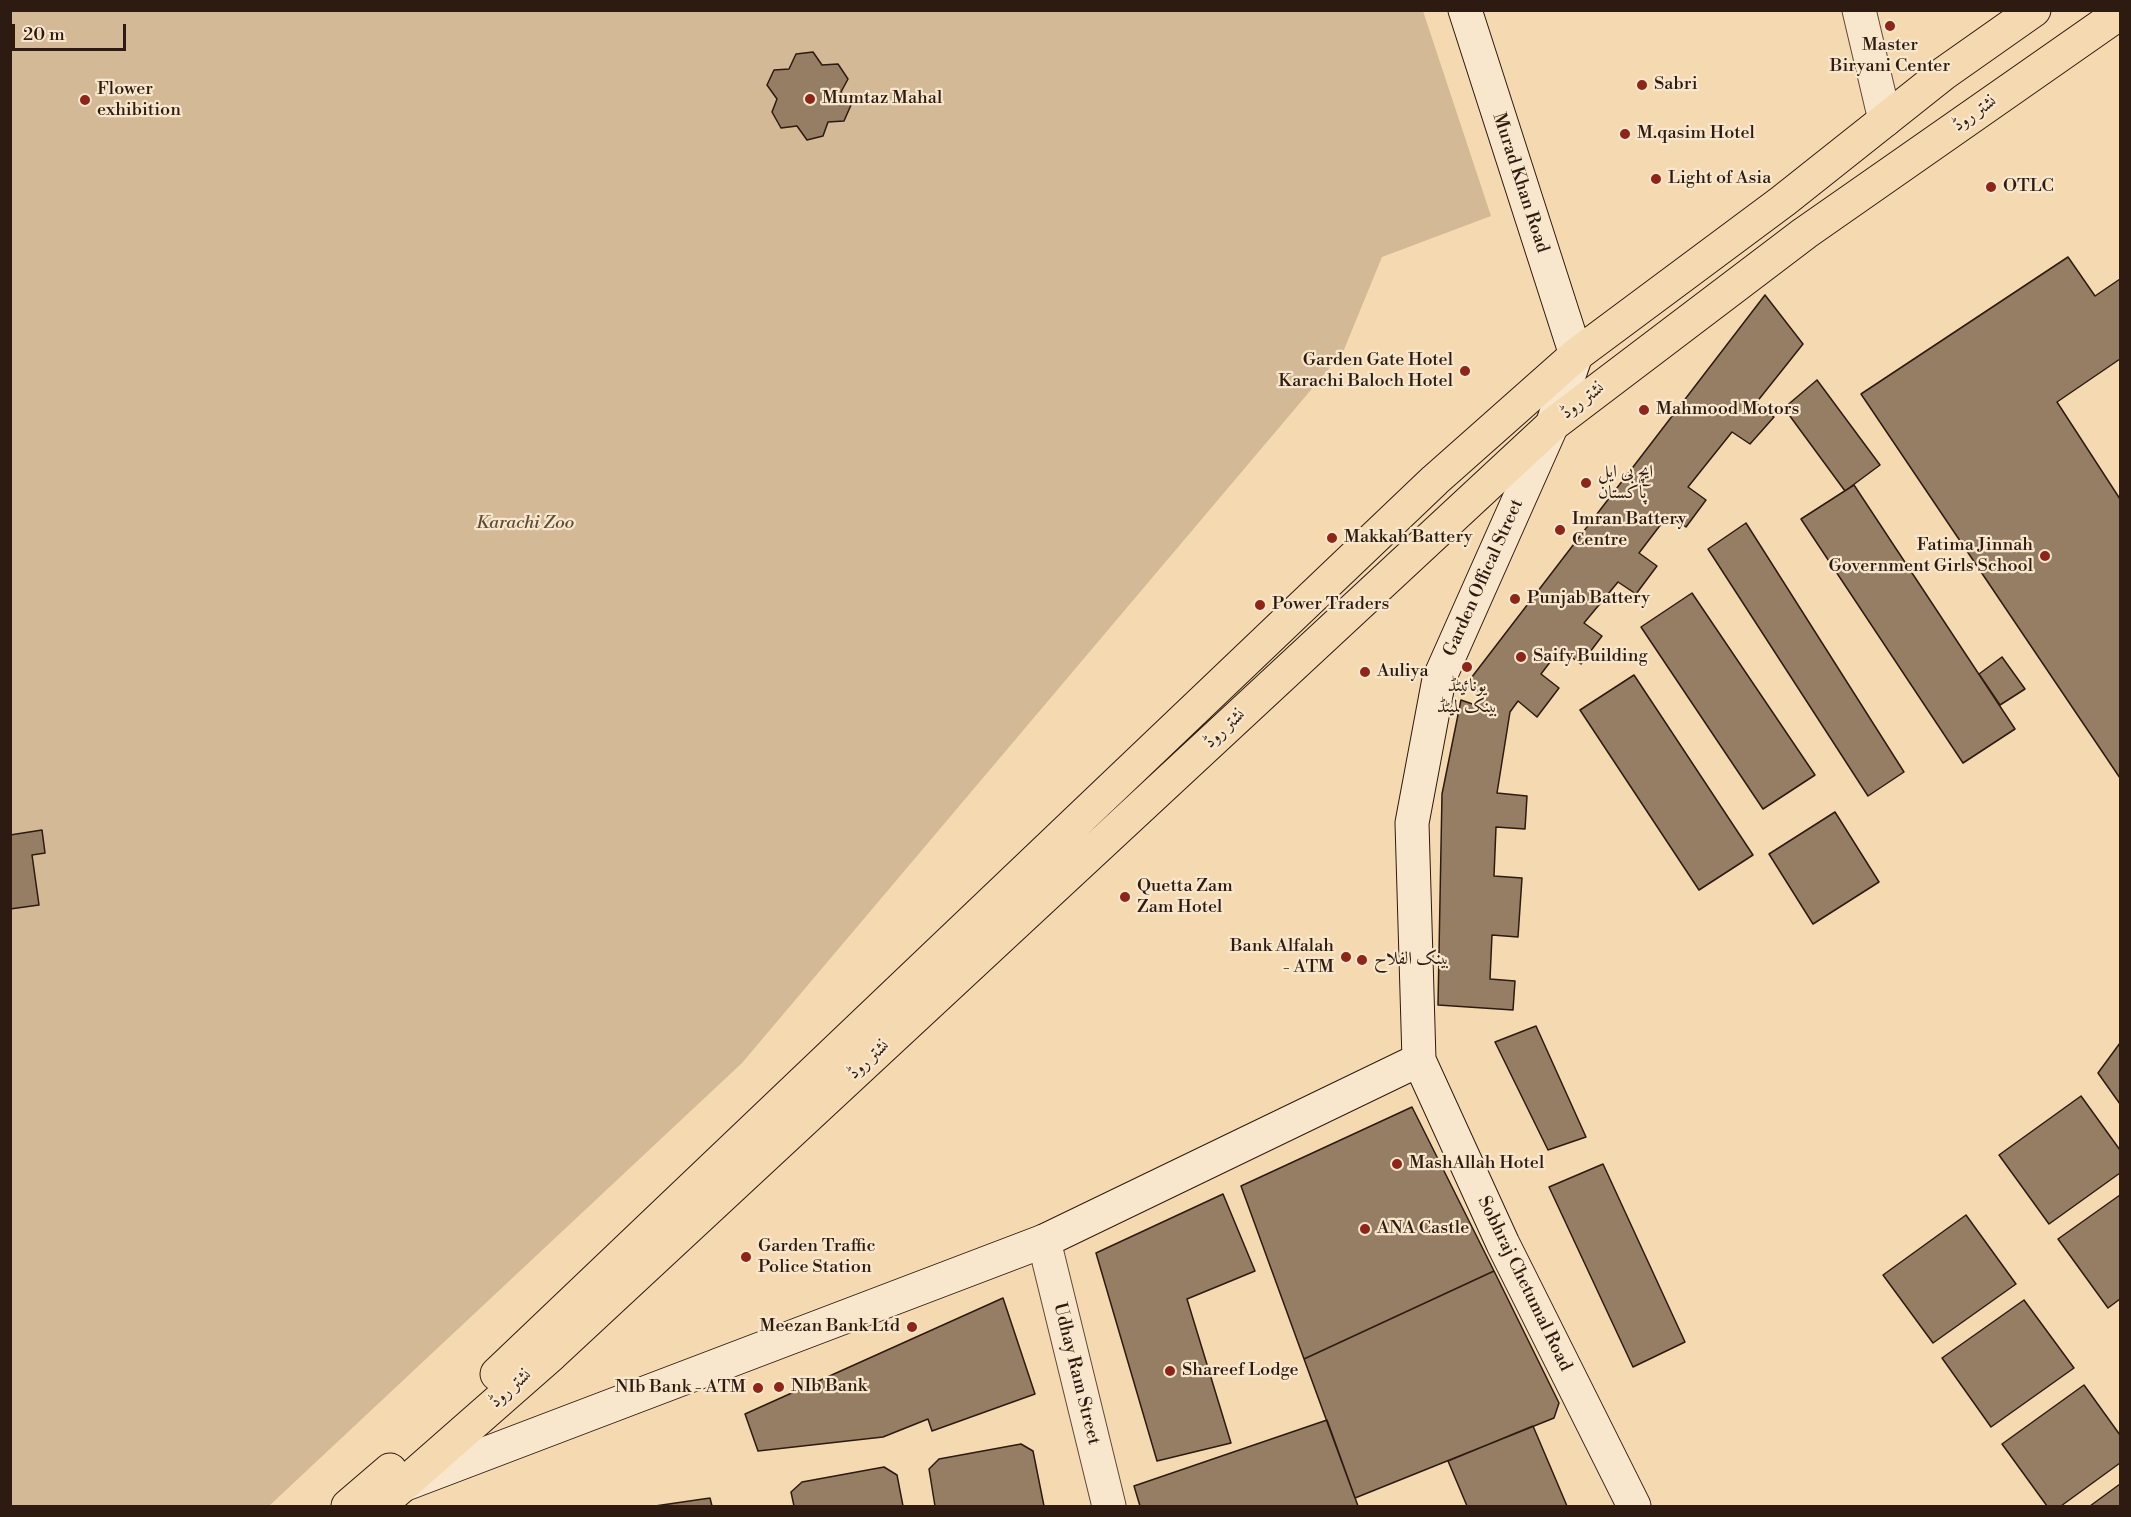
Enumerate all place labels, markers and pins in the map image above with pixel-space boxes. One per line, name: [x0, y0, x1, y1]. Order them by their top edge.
marker: Master Biryani Center: [1883, 19, 1897, 33]
place label: Master Biryani Center: [1830, 35, 1950, 78]
place label: Sabri: [1654, 74, 1698, 96]
marker: Sabri: [1635, 78, 1649, 92]
place label: Flower exhibition: [97, 79, 181, 122]
place label: Mumtaz Mahal: [822, 88, 942, 110]
marker: Mumtaz Mahal: [803, 92, 817, 106]
marker: Flower exhibition: [78, 93, 92, 107]
place label: M.qasim Hotel: [1637, 123, 1755, 145]
marker: M.qasim Hotel: [1618, 127, 1632, 141]
place label: Light of Asia: [1668, 168, 1771, 190]
marker: Light of Asia: [1649, 172, 1663, 186]
place label: OTLC: [2003, 176, 2054, 198]
marker: OTLC: [1984, 180, 1998, 194]
place label: Garden Gate Hotel Karachi Baloch Hotel: [1278, 350, 1453, 392]
marker: Garden Gate Hotel Karachi Baloch Hotel: [1458, 364, 1472, 378]
place label: Mahmood Motors: [1656, 399, 1799, 421]
marker: Mahmood Motors: [1637, 403, 1651, 417]
place label: ایچ بی ایل پاکستان: [1598, 462, 1653, 504]
marker: ایچ بی ایل پاکستان: [1579, 476, 1593, 490]
place label: Imran Battery Centre: [1572, 509, 1686, 552]
marker: Imran Battery Centre: [1553, 523, 1567, 537]
place label: Makkah Battery: [1344, 527, 1473, 549]
marker: Makkah Battery: [1325, 531, 1339, 545]
place label: Fatima Jinnah Government Girls School: [1829, 535, 2033, 578]
marker: Fatima Jinnah Government Girls School: [2038, 549, 2052, 563]
place label: Punjab Battery: [1527, 588, 1650, 610]
marker: Punjab Battery: [1508, 592, 1522, 606]
place label: Power Traders: [1272, 594, 1389, 616]
marker: Power Traders: [1253, 598, 1267, 612]
place label: Saify Building: [1533, 646, 1648, 668]
marker: Saify Building: [1514, 650, 1528, 664]
marker: یونائیٹڈ بینک لمیٹڈ: [1460, 660, 1474, 674]
place label: Auliya: [1377, 661, 1429, 683]
marker: Auliya: [1358, 665, 1372, 679]
place label: یونائیٹڈ بینک لمیٹڈ: [1437, 676, 1497, 718]
place label: Quetta Zam Zam Hotel: [1137, 876, 1233, 918]
marker: Quetta Zam Zam Hotel: [1118, 890, 1132, 904]
place label: Bank Alfalah - ATM: [1230, 936, 1334, 978]
place label: بینک الفلاح: [1374, 949, 1449, 971]
marker: Bank Alfalah - ATM: [1339, 950, 1353, 964]
marker: بینک الفلاح: [1355, 953, 1369, 967]
place label: MashAllah Hotel: [1409, 1153, 1544, 1175]
marker: MashAllah Hotel: [1390, 1157, 1404, 1171]
place label: ANA Castle: [1377, 1218, 1469, 1240]
marker: ANA Castle: [1358, 1222, 1372, 1236]
place label: Garden Traffic Police Station: [758, 1236, 876, 1278]
marker: Garden Traffic Police Station: [739, 1250, 753, 1264]
place label: Meezan Bank Ltd: [760, 1316, 900, 1338]
marker: Meezan Bank Ltd: [905, 1320, 919, 1334]
place label: Shareef Lodge: [1182, 1360, 1299, 1382]
marker: Shareef Lodge: [1163, 1364, 1177, 1378]
place label: NIb Bank: [791, 1376, 867, 1398]
place label: NIb Bank - ATM: [615, 1377, 746, 1399]
marker: NIb Bank: [772, 1380, 786, 1394]
marker: NIb Bank - ATM: [751, 1381, 765, 1395]

